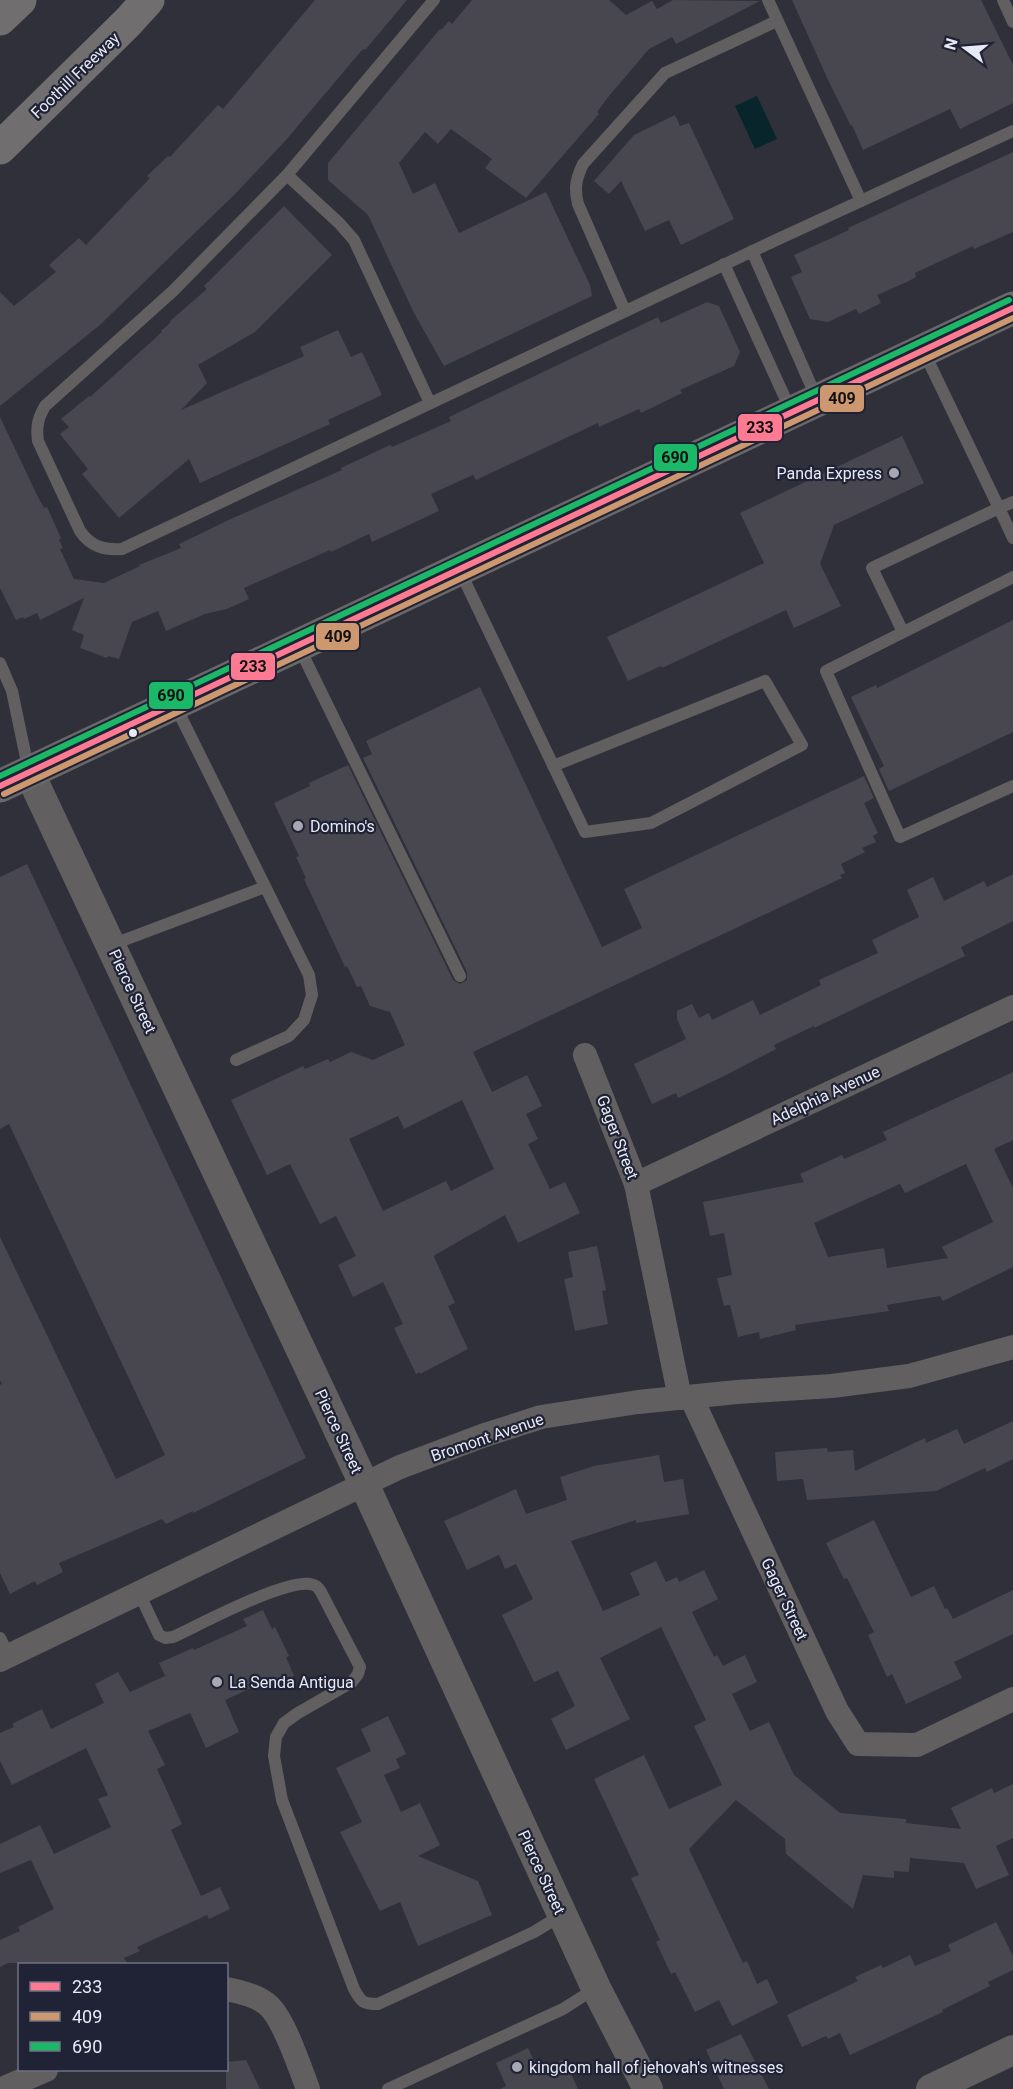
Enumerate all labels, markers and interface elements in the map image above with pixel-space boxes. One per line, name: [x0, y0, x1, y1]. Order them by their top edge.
north arrow: [935, 18, 995, 78]
street label: Foothill Freeway: [27, 28, 124, 122]
text: N: [940, 36, 962, 52]
line badge: 409: [819, 384, 865, 413]
text: 409: [828, 389, 856, 408]
line badge: 233: [737, 413, 783, 442]
text: 233: [746, 418, 774, 437]
line badge: 690: [653, 443, 698, 472]
text: 690: [661, 448, 689, 467]
place label: Panda Express: [776, 464, 882, 483]
marker: Panda Express: [887, 466, 901, 480]
line badge: 409: [315, 622, 360, 651]
text: 409: [324, 627, 352, 646]
line badge: 233: [230, 652, 276, 681]
text: 233: [239, 657, 267, 676]
line badge: 690: [148, 681, 194, 710]
text: 690: [157, 686, 185, 705]
unlabelled marker: [127, 727, 139, 739]
place label: Domino's: [310, 817, 375, 836]
marker: Domino's: [291, 819, 305, 833]
street label: Pierce Street: [105, 946, 160, 1036]
street label: Adelphia Avenue: [767, 1062, 883, 1129]
street label: Gager Street: [593, 1092, 642, 1182]
street label: Pierce Street: [311, 1386, 366, 1476]
street label: Bromont Avenue: [428, 1409, 546, 1466]
street label: Gager Street: [757, 1555, 812, 1643]
place label: La Senda Antigua: [229, 1673, 354, 1692]
marker: La Senda Antigua: [210, 1675, 224, 1689]
street label: Pierce Street: [514, 1827, 569, 1917]
legend: [18, 1963, 228, 2071]
text: 233: [72, 1976, 102, 1997]
text: 409: [72, 2006, 102, 2027]
text: 690: [72, 2036, 102, 2057]
place label: kingdom hall of jehovah's witnesses: [529, 2058, 783, 2077]
marker: kingdom hall of jehovah's witnesses: [510, 2060, 524, 2074]

